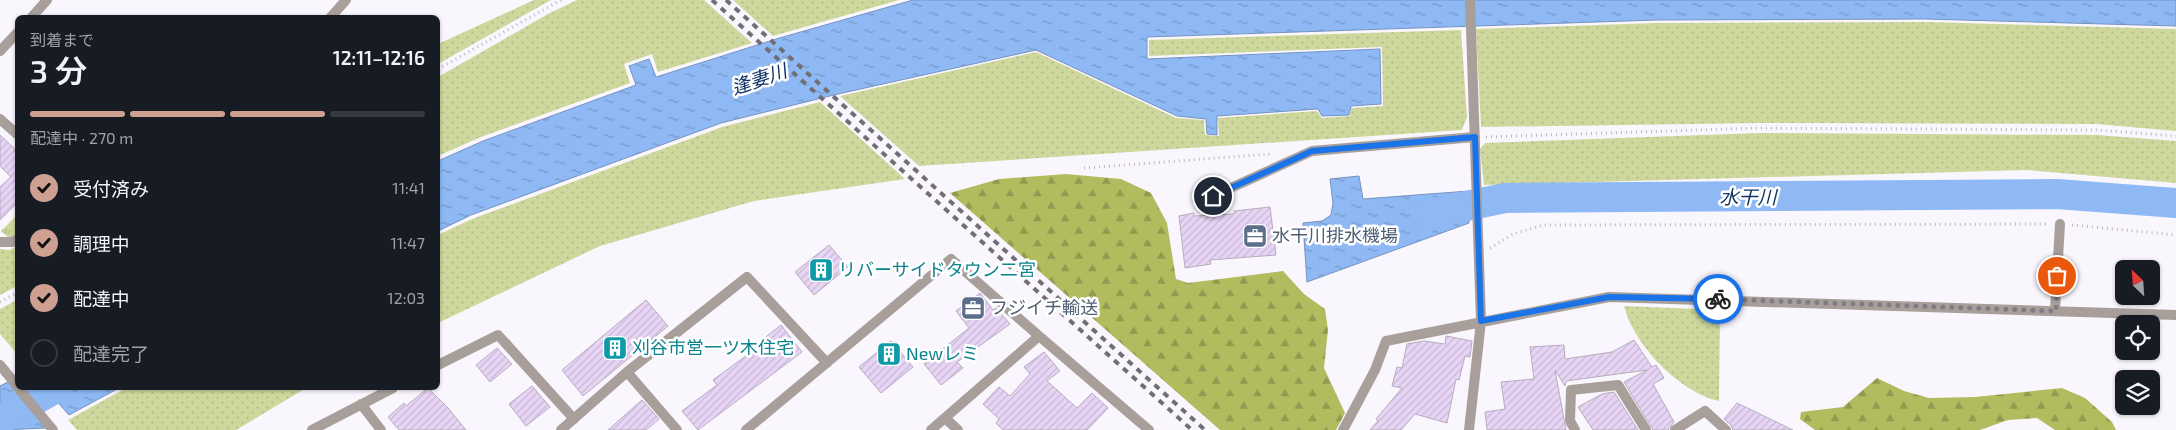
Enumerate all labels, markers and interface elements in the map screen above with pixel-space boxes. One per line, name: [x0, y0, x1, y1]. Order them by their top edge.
text: 到着まで: [30, 30, 94, 49]
text: 12:11–12:16: [333, 46, 425, 69]
text: 3 分: [30, 51, 87, 89]
water label: 逢妻川: [728, 58, 791, 99]
text: 配達中 · 270 m: [30, 128, 133, 147]
icon: check: [30, 174, 58, 202]
pin: [1192, 175, 1234, 217]
text: 受付済み: [73, 177, 149, 200]
text: 11:41: [392, 178, 425, 197]
icon: home: [1199, 182, 1227, 210]
water label: 水干川: [1719, 185, 1778, 208]
office icon: 水干川排水機場: [1242, 223, 1268, 249]
place label: 水干川排水機場: [1272, 224, 1398, 246]
icon: check: [30, 229, 58, 257]
text: 調理中: [73, 232, 130, 255]
text: 11:47: [390, 233, 425, 252]
pin: [2036, 255, 2078, 297]
building icon: リバーサイドタウン二宮: [808, 257, 834, 283]
place label: リバーサイドタウン二宮: [838, 258, 1036, 280]
north arrow: [2115, 260, 2160, 305]
map controls: [2115, 260, 2160, 415]
icon: bag: [2043, 262, 2071, 290]
courier: [1693, 274, 1743, 324]
icon: check: [30, 284, 58, 312]
icon: bike: [1704, 285, 1732, 313]
text: 配達中: [73, 287, 130, 310]
text: 12:03: [387, 288, 425, 307]
office icon: フジイチ輸送: [960, 295, 986, 321]
place label: フジイチ輸送: [990, 296, 1098, 318]
button: locate: [2115, 315, 2160, 360]
building icon: 刈谷市営一ツ木住宅: [602, 335, 628, 361]
place label: 刈谷市営一ツ木住宅: [632, 336, 794, 358]
building icon: Newレミ: [876, 341, 902, 367]
text: 配達完了: [73, 342, 149, 365]
place label: Newレミ: [906, 342, 979, 364]
button: layers: [2115, 370, 2160, 415]

